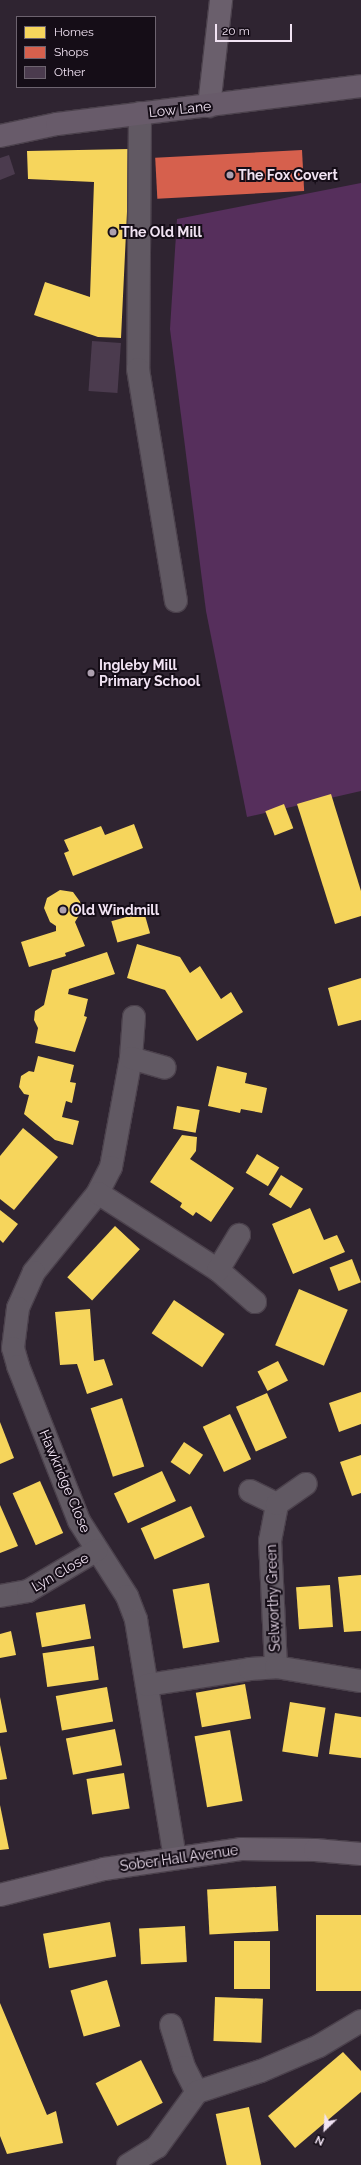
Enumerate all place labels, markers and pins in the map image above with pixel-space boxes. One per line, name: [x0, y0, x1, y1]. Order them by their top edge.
place label: The Fox Covert: [238, 167, 338, 183]
marker: The Fox Covert: [225, 170, 235, 180]
place label: The Old Mill: [121, 224, 202, 240]
marker: The Old Mill: [108, 227, 118, 237]
place label: Ingleby Mill Primary School: [99, 657, 201, 690]
marker: Ingleby Mill Primary School: [86, 668, 96, 678]
place label: Old Windmill: [71, 902, 160, 918]
marker: Old Windmill: [58, 905, 68, 915]

